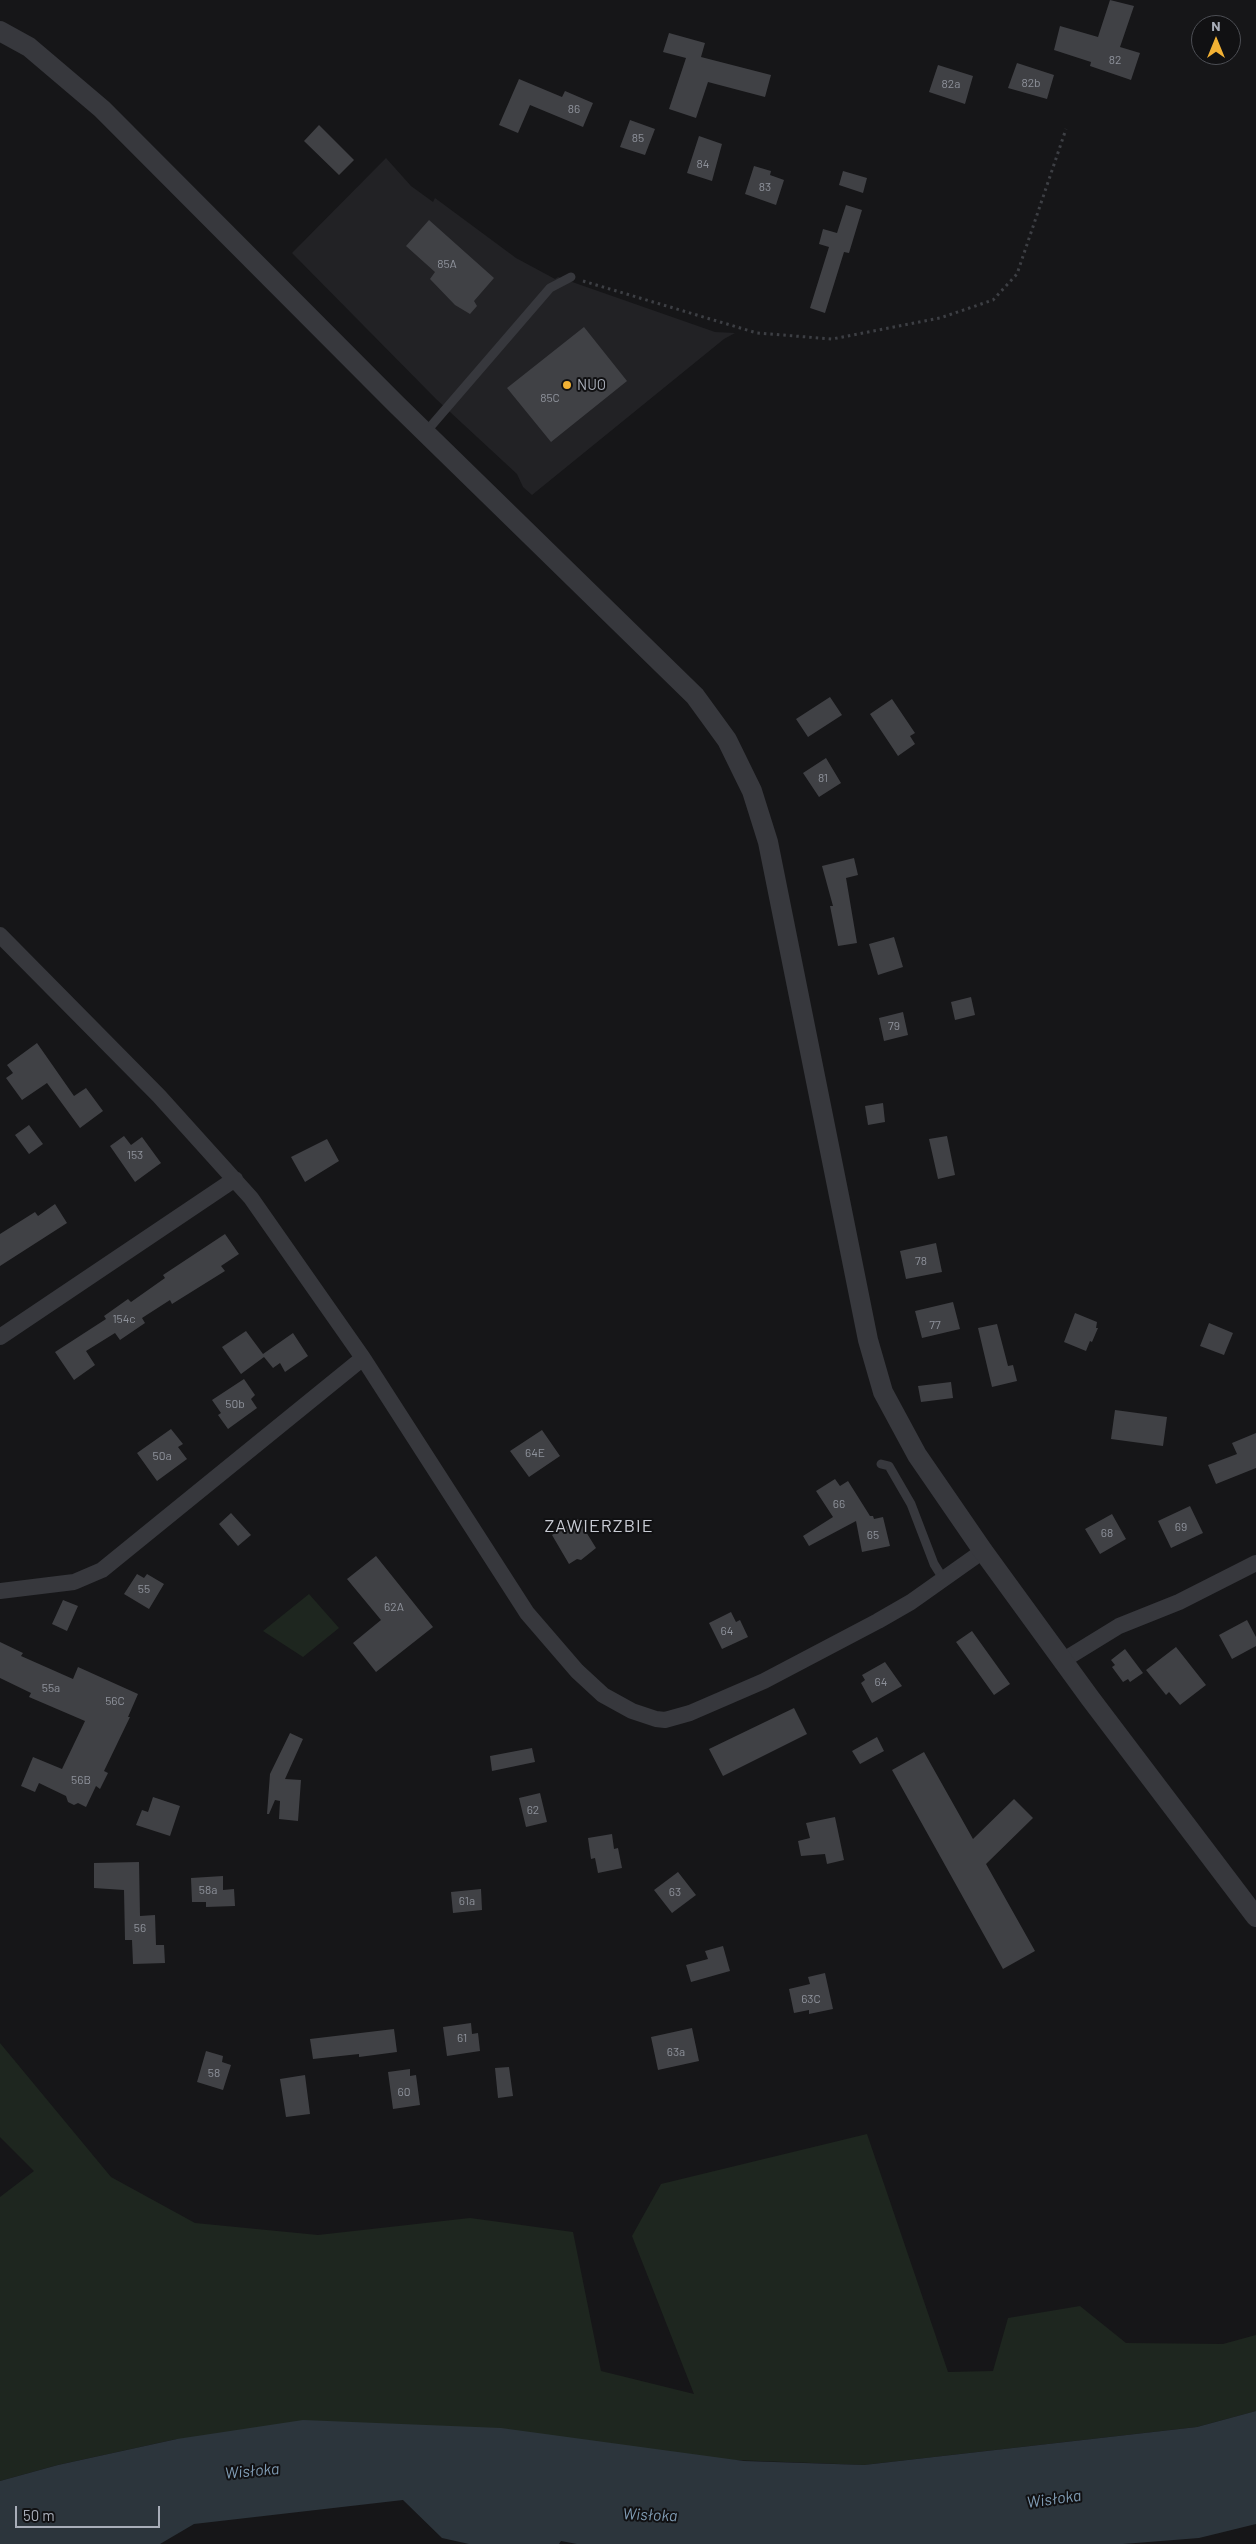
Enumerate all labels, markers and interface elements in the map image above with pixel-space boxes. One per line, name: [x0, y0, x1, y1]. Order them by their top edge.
north arrow: [1191, 15, 1241, 65]
text: N: [1211, 17, 1221, 34]
house number: 82: [1109, 53, 1121, 67]
house number: 82b: [1021, 76, 1041, 90]
house number: 82a: [942, 77, 960, 91]
house number: 86: [568, 102, 580, 116]
house number: 85: [632, 131, 644, 145]
house number: 84: [697, 157, 709, 171]
house number: 83: [759, 180, 771, 194]
house number: 85A: [437, 257, 457, 271]
place label: NUO: [577, 376, 606, 394]
marker: NUO: [561, 379, 573, 391]
house number: 85C: [540, 391, 560, 405]
house number: 81: [818, 771, 828, 785]
house number: 79: [888, 1019, 900, 1033]
house number: 153: [127, 1148, 143, 1162]
house number: 78: [915, 1254, 927, 1268]
house number: 154c: [112, 1312, 136, 1326]
house number: 77: [929, 1318, 941, 1332]
house number: 50b: [225, 1397, 245, 1411]
house number: 64E: [525, 1446, 545, 1460]
house number: 50a: [152, 1449, 172, 1463]
house number: 66: [833, 1497, 845, 1511]
district label: ZAWIERZBIE: [543, 1515, 655, 1537]
house number: 69: [1175, 1520, 1187, 1534]
house number: 68: [1101, 1526, 1113, 1540]
house number: 65: [867, 1528, 879, 1542]
house number: 55: [138, 1582, 150, 1596]
house number: 62A: [384, 1600, 404, 1614]
house number: 64: [721, 1624, 733, 1638]
house number: 64: [875, 1675, 887, 1689]
house number: 55a: [42, 1681, 60, 1695]
house number: 56C: [105, 1694, 125, 1708]
house number: 56B: [71, 1773, 91, 1787]
house number: 62: [527, 1803, 539, 1817]
house number: 58a: [199, 1883, 217, 1897]
house number: 63: [669, 1885, 681, 1899]
house number: 61a: [459, 1894, 475, 1908]
house number: 56: [134, 1921, 146, 1935]
house number: 63C: [801, 1992, 821, 2006]
house number: 61: [457, 2031, 467, 2045]
house number: 63a: [667, 2045, 685, 2059]
house number: 58: [208, 2066, 220, 2080]
house number: 60: [398, 2085, 410, 2099]
water label: Wisłoka: [224, 2459, 280, 2483]
water label: Wisłoka: [1025, 2486, 1083, 2512]
scale bar: [18, 2496, 162, 2528]
water label: Wisłoka: [622, 2504, 678, 2526]
text: 50 m: [23, 2506, 55, 2524]

